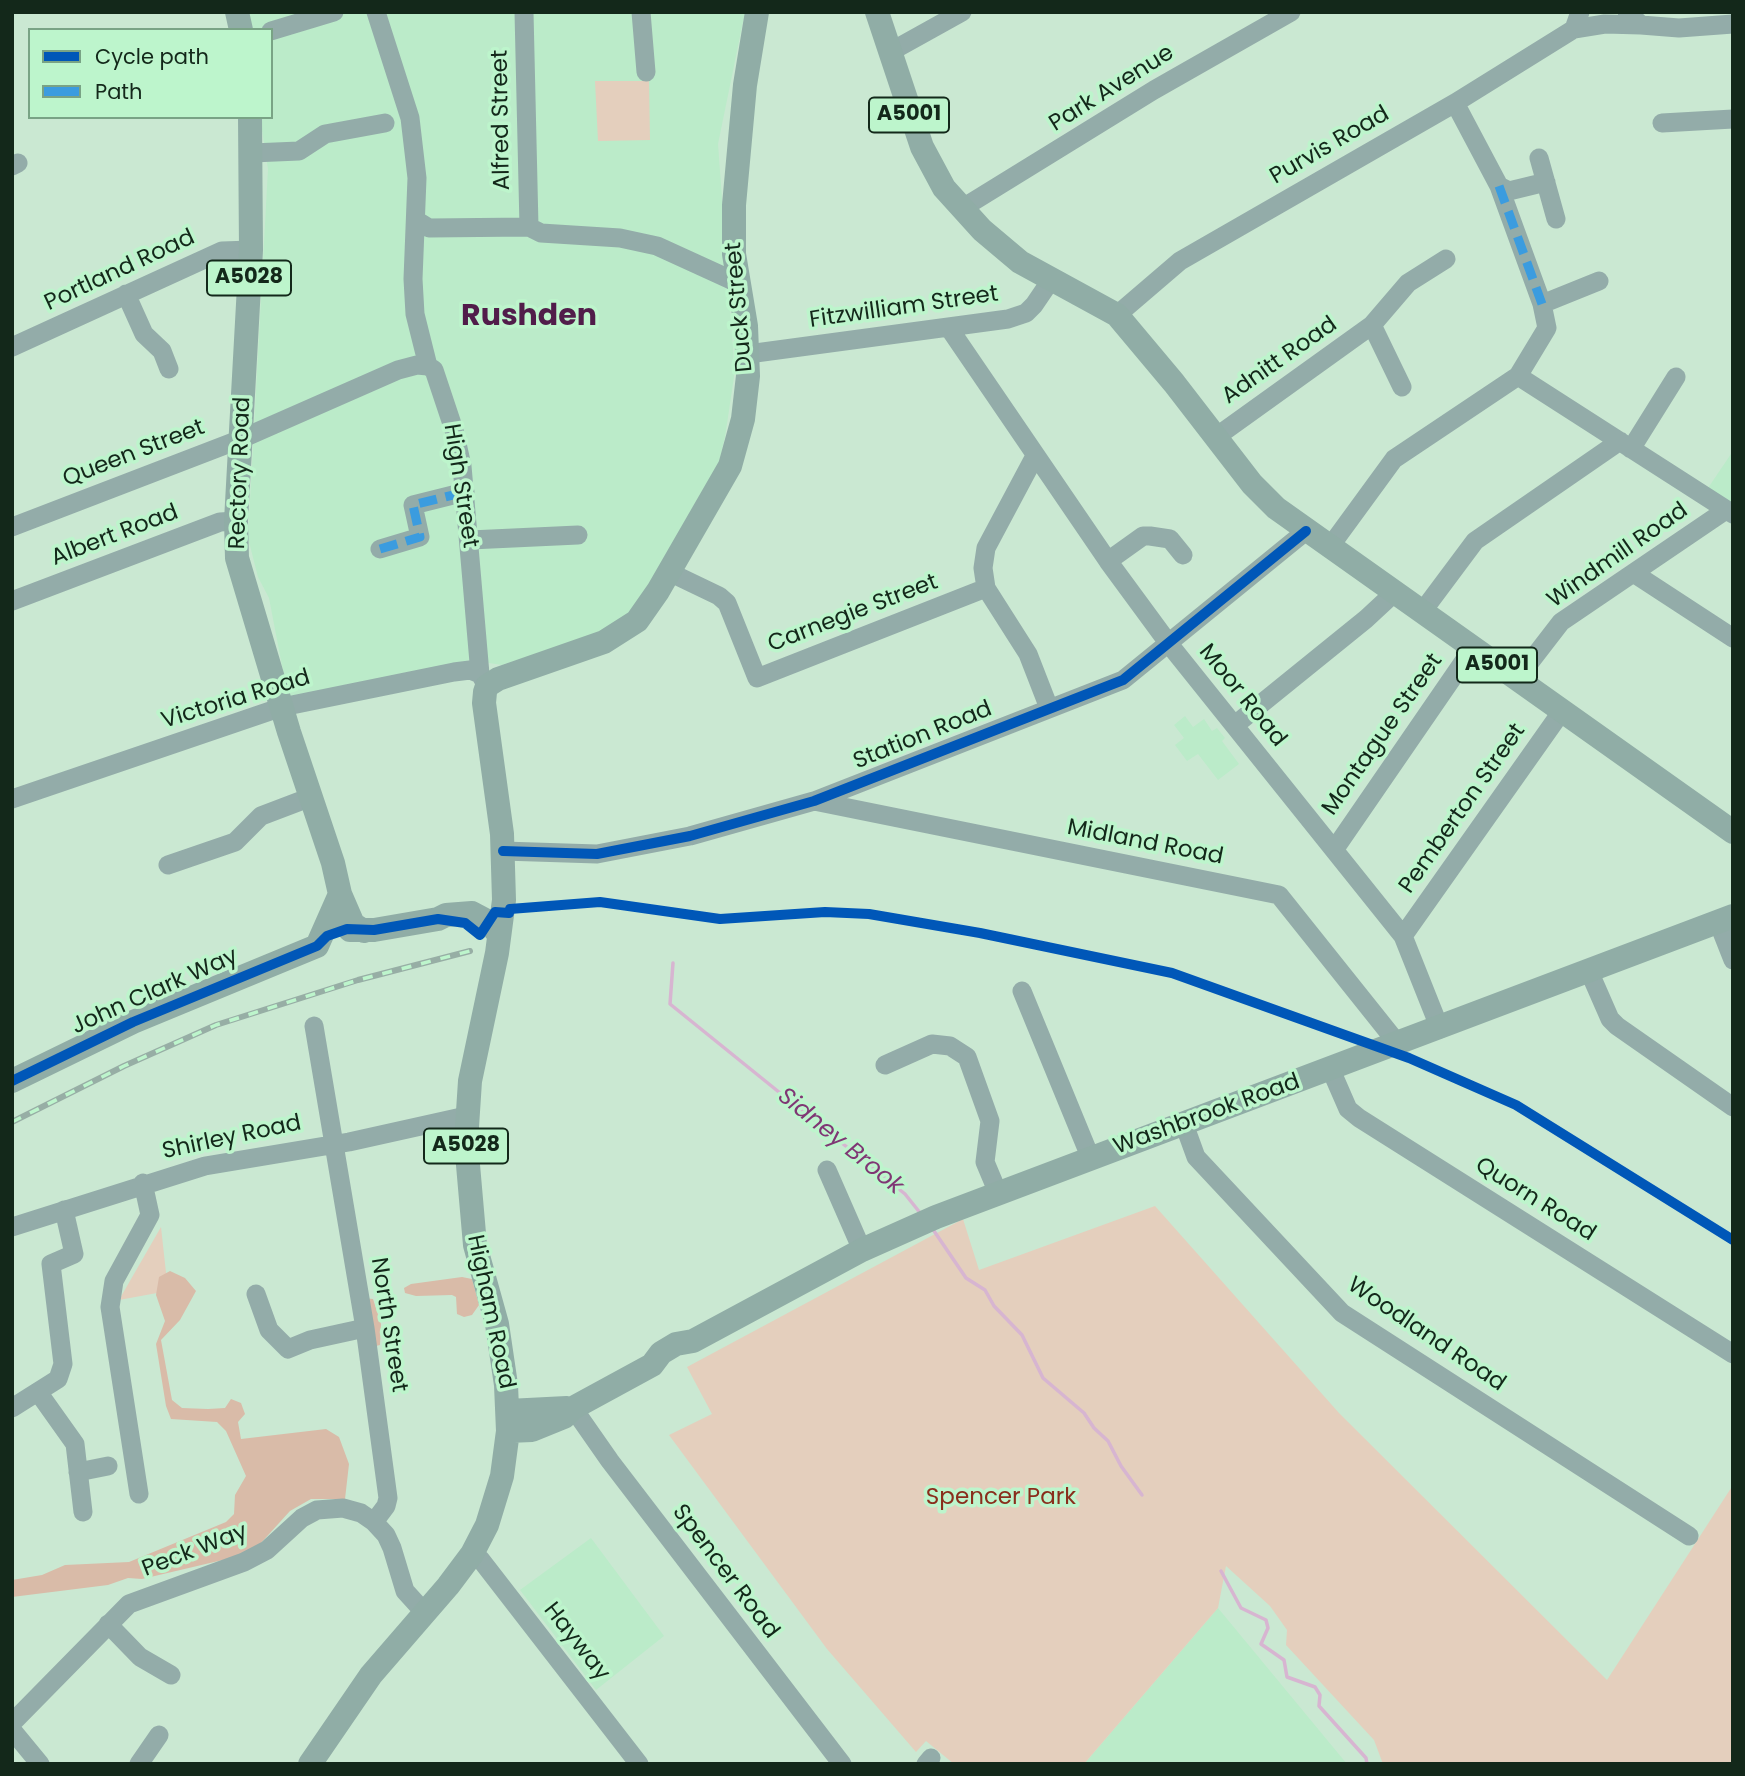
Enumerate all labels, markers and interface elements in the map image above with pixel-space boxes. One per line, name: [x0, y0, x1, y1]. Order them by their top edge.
legend: [28, 28, 273, 119]
street label: Park Avenue: [1045, 40, 1179, 138]
text: Cycle path: [95, 42, 209, 71]
street label: Alfred Street: [487, 49, 517, 191]
text: Path: [95, 77, 142, 106]
road number: A5001: [869, 97, 949, 132]
street label: Purvis Road: [1265, 101, 1395, 191]
street label: Portland Road: [41, 224, 199, 318]
street label: Duck Street: [721, 241, 759, 373]
road number: A5028: [207, 260, 291, 296]
street label: Fitzwilliam Street: [808, 281, 1000, 335]
district label: Rushden: [461, 299, 597, 335]
street label: Adnitt Road: [1217, 311, 1343, 411]
street label: Rectory Road: [225, 396, 257, 550]
street label: Queen Street: [59, 414, 209, 494]
street label: High Street: [437, 422, 483, 550]
street label: Windmill Road: [1543, 497, 1693, 615]
street label: Albert Road: [48, 499, 182, 573]
street label: Carnegie Street: [764, 569, 942, 659]
street label: Moor Road: [1192, 639, 1292, 753]
road number: A5001: [1457, 648, 1537, 682]
street label: Montague Street: [1317, 649, 1449, 821]
street label: Victoria Road: [158, 664, 314, 736]
street label: Station Road: [850, 696, 996, 776]
street label: Pemberton Street: [1394, 719, 1532, 899]
street label: Midland Road: [1065, 814, 1225, 872]
street label: John Clark Way: [68, 943, 242, 1041]
street label: Washbrook Road: [1110, 1069, 1304, 1161]
water label: Sidney Brook: [771, 1082, 909, 1202]
street label: Shirley Road: [160, 1110, 304, 1166]
road number: A5028: [424, 1128, 508, 1164]
street label: Quorn Road: [1470, 1152, 1600, 1248]
street label: Higham Road: [460, 1232, 520, 1392]
street label: North Street: [364, 1256, 412, 1394]
street label: Woodland Road: [1342, 1272, 1510, 1398]
park label: Spencer Park: [926, 1484, 1076, 1512]
street label: Spencer Road: [666, 1499, 784, 1645]
street label: Peck Way: [138, 1518, 252, 1584]
street label: Hayway: [537, 1597, 615, 1687]

